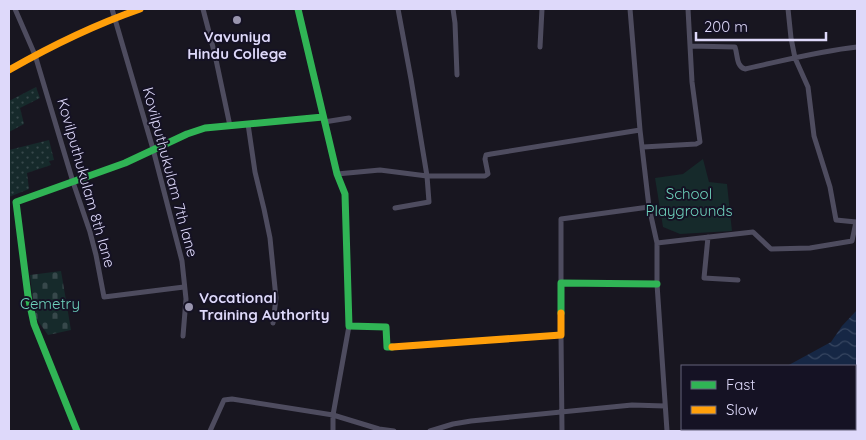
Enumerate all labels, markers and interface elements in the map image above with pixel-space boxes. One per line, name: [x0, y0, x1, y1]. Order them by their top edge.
scale bar: [696, 10, 826, 42]
marker: Vavuniya Hindu College: [231, 14, 243, 26]
text: 200 m: [704, 17, 748, 36]
place label: Vavuniya Hindu College: [187, 27, 287, 63]
street label: Kovilputhukulam 7th lane: [139, 85, 202, 259]
street label: Kovilputhukulam 8th lane: [53, 96, 120, 270]
park label: School Playgrounds: [646, 184, 732, 220]
place label: Vocational Training Authority: [199, 288, 330, 324]
park label: Cemetry: [20, 294, 80, 313]
marker: Vocational Training Authority: [183, 301, 195, 313]
legend: [681, 365, 856, 430]
text: Fast: [726, 375, 755, 394]
text: Slow: [726, 400, 758, 419]

